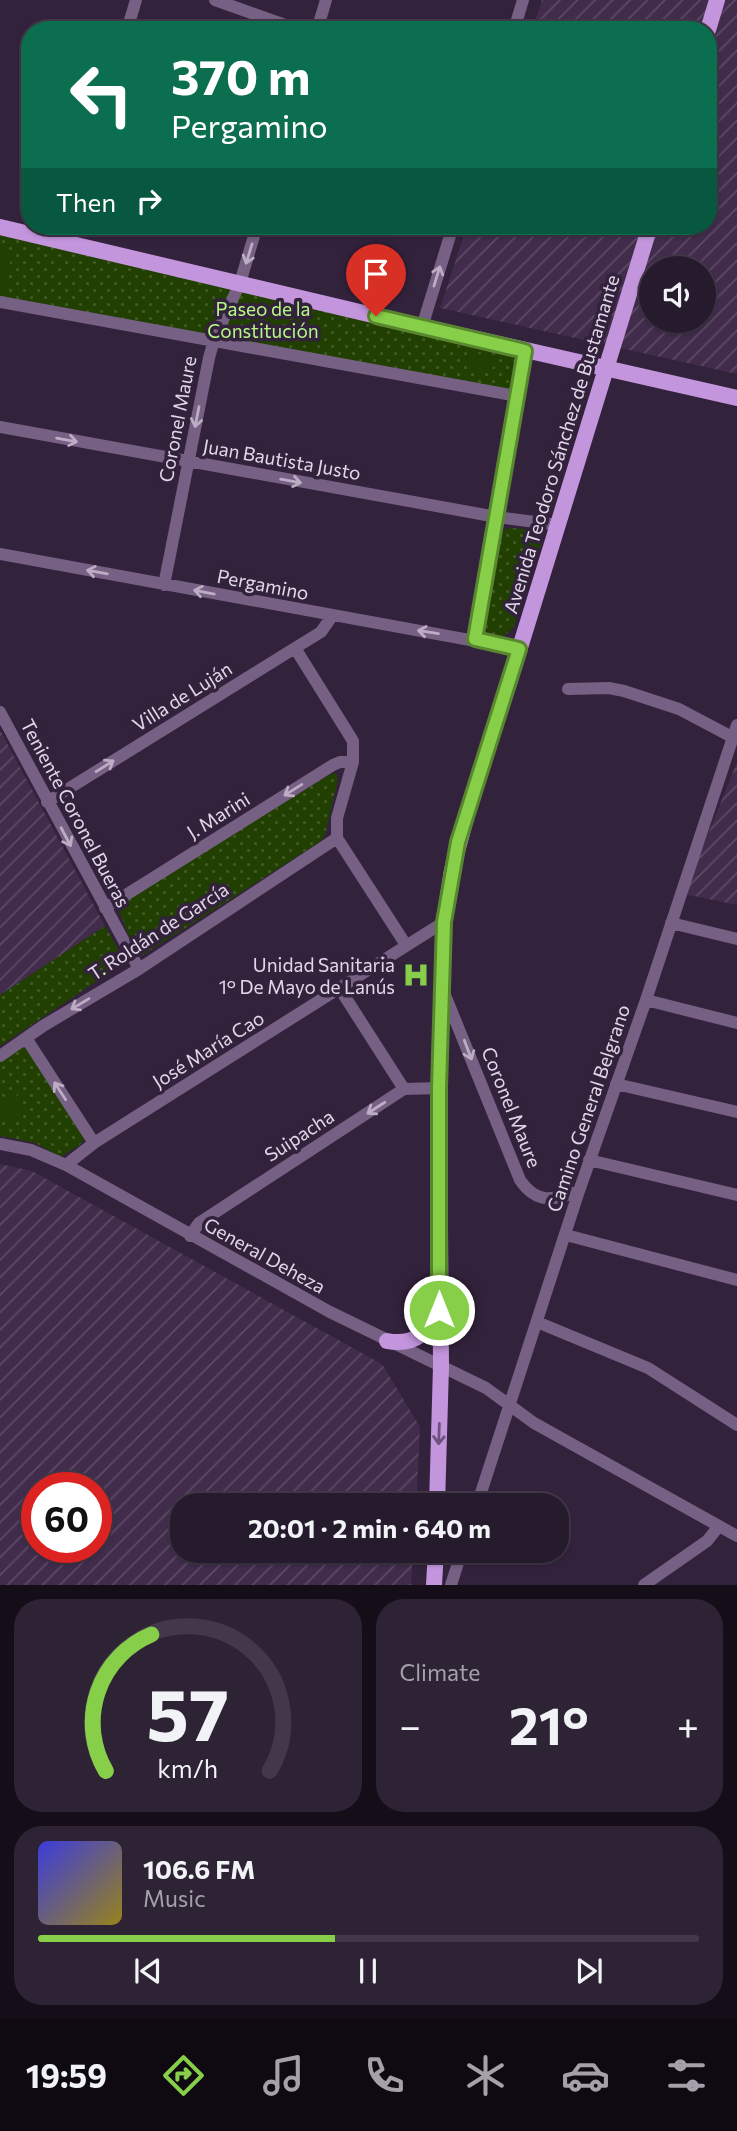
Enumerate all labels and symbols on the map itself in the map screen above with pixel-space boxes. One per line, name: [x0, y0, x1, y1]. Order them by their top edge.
one-way arrow: [241, 243, 254, 265]
pin: [346, 244, 406, 316]
one-way arrow: [432, 266, 445, 288]
street label: Avenida Teodoro Sánchez de Bustamante: [498, 272, 624, 616]
park label: Paseo de la Constitución: [207, 297, 319, 342]
street label: Coronel Maure: [153, 354, 201, 484]
one-way arrow: [189, 405, 203, 428]
one-way arrow: [55, 434, 78, 447]
street label: Juan Bautista Justo: [201, 434, 363, 484]
one-way arrow: [279, 474, 302, 488]
street label: Pergamino: [215, 564, 311, 604]
one-way arrow: [86, 565, 109, 578]
one-way arrow: [193, 585, 216, 598]
one-way arrow: [417, 625, 440, 638]
street label: Villa de Luján: [128, 656, 236, 736]
street label: Teniente Coronel Bueras: [17, 715, 135, 911]
one-way arrow: [95, 758, 114, 773]
one-way arrow: [284, 783, 303, 798]
street label: J. Marini: [182, 787, 254, 843]
one-way arrow: [59, 827, 73, 847]
street label: T. Roldán de García: [84, 877, 232, 985]
place label: Unidad Sanitaria 1° De Mayo de Lanús: [219, 953, 395, 998]
hospital icon: Unidad Sanitaria 1° De Mayo de Lanús: [401, 960, 431, 990]
one-way arrow: [71, 997, 91, 1011]
street label: Camino General Belgrano: [542, 1001, 634, 1215]
street label: José María Cao: [148, 1006, 268, 1092]
one-way arrow: [463, 1038, 476, 1060]
street label: Coronel Maure: [477, 1043, 547, 1171]
one-way arrow: [53, 1081, 67, 1101]
one-way arrow: [367, 1101, 386, 1115]
street label: Suipacha: [260, 1104, 338, 1166]
street label: General Deheza: [200, 1212, 330, 1298]
position arrow: [402, 1273, 476, 1347]
one-way arrow: [433, 1423, 446, 1446]
speed limit sign: 60: [21, 1472, 112, 1563]

